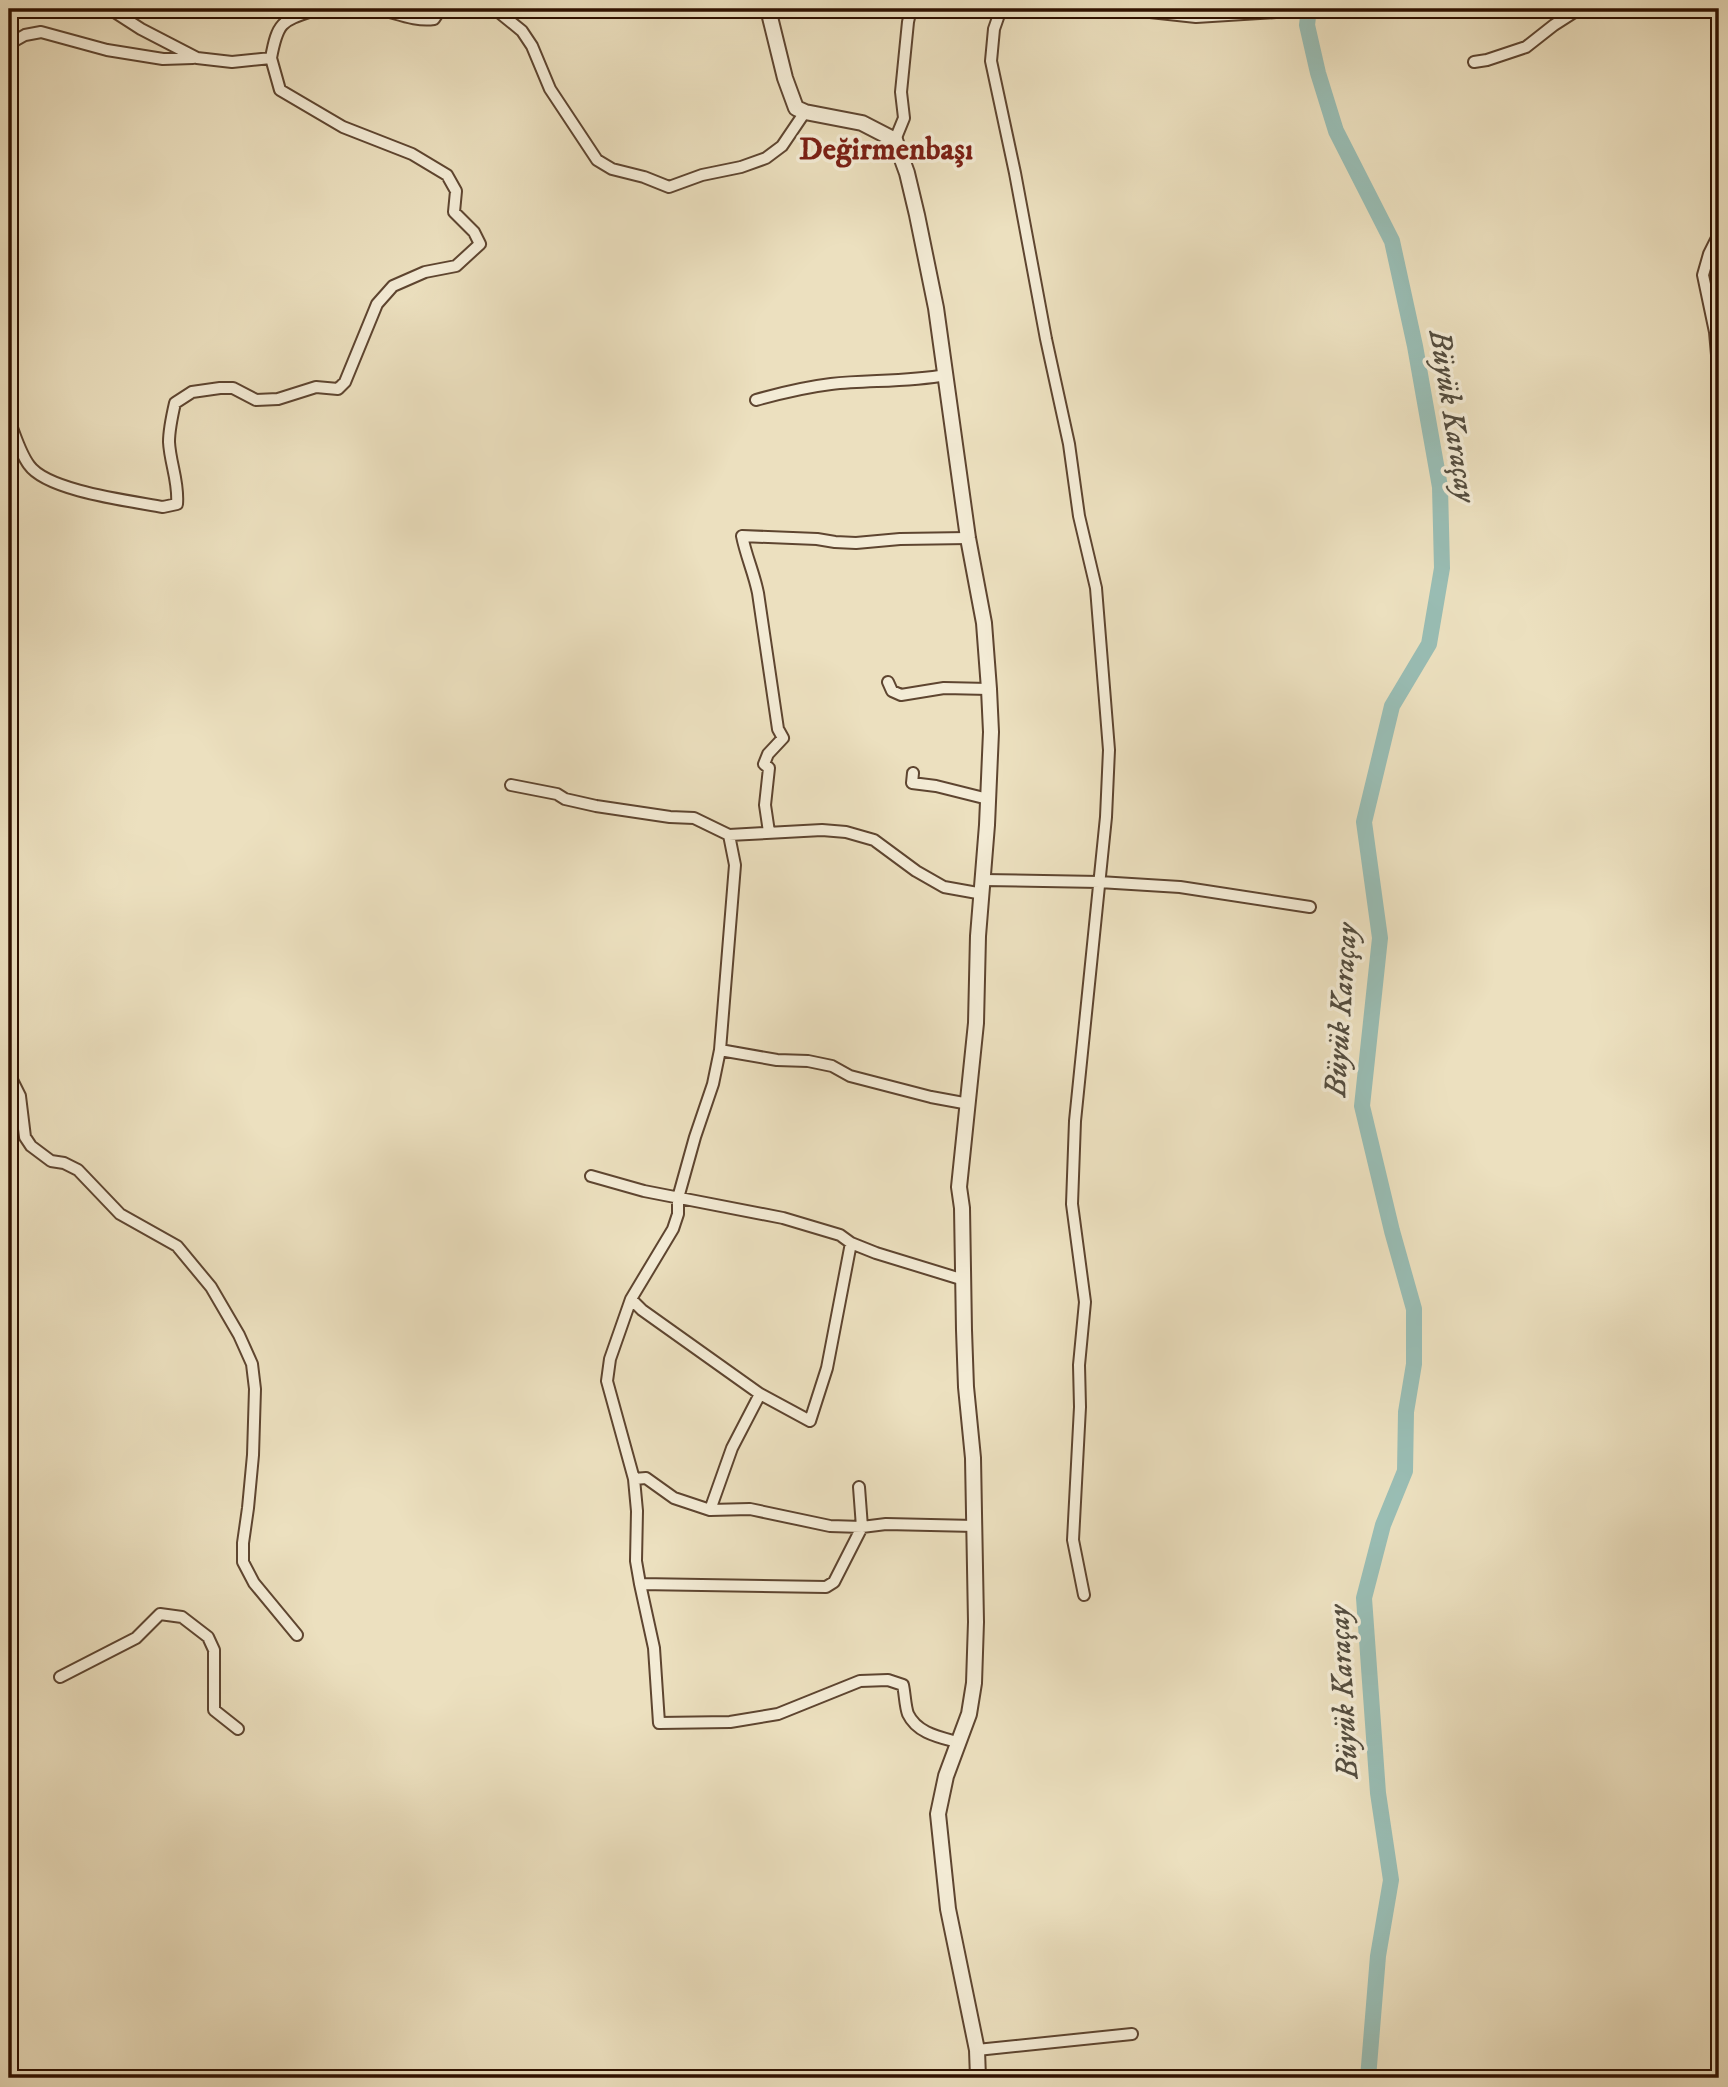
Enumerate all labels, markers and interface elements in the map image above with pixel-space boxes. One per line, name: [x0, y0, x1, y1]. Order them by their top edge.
district label: Değirmenbaşı: [799, 130, 973, 170]
water label: Büyük Karaçay: [1420, 326, 1484, 507]
water label: Büyük Karaçay: [1317, 920, 1367, 1099]
water label: Büyük Karaçay: [1321, 1602, 1367, 1781]

